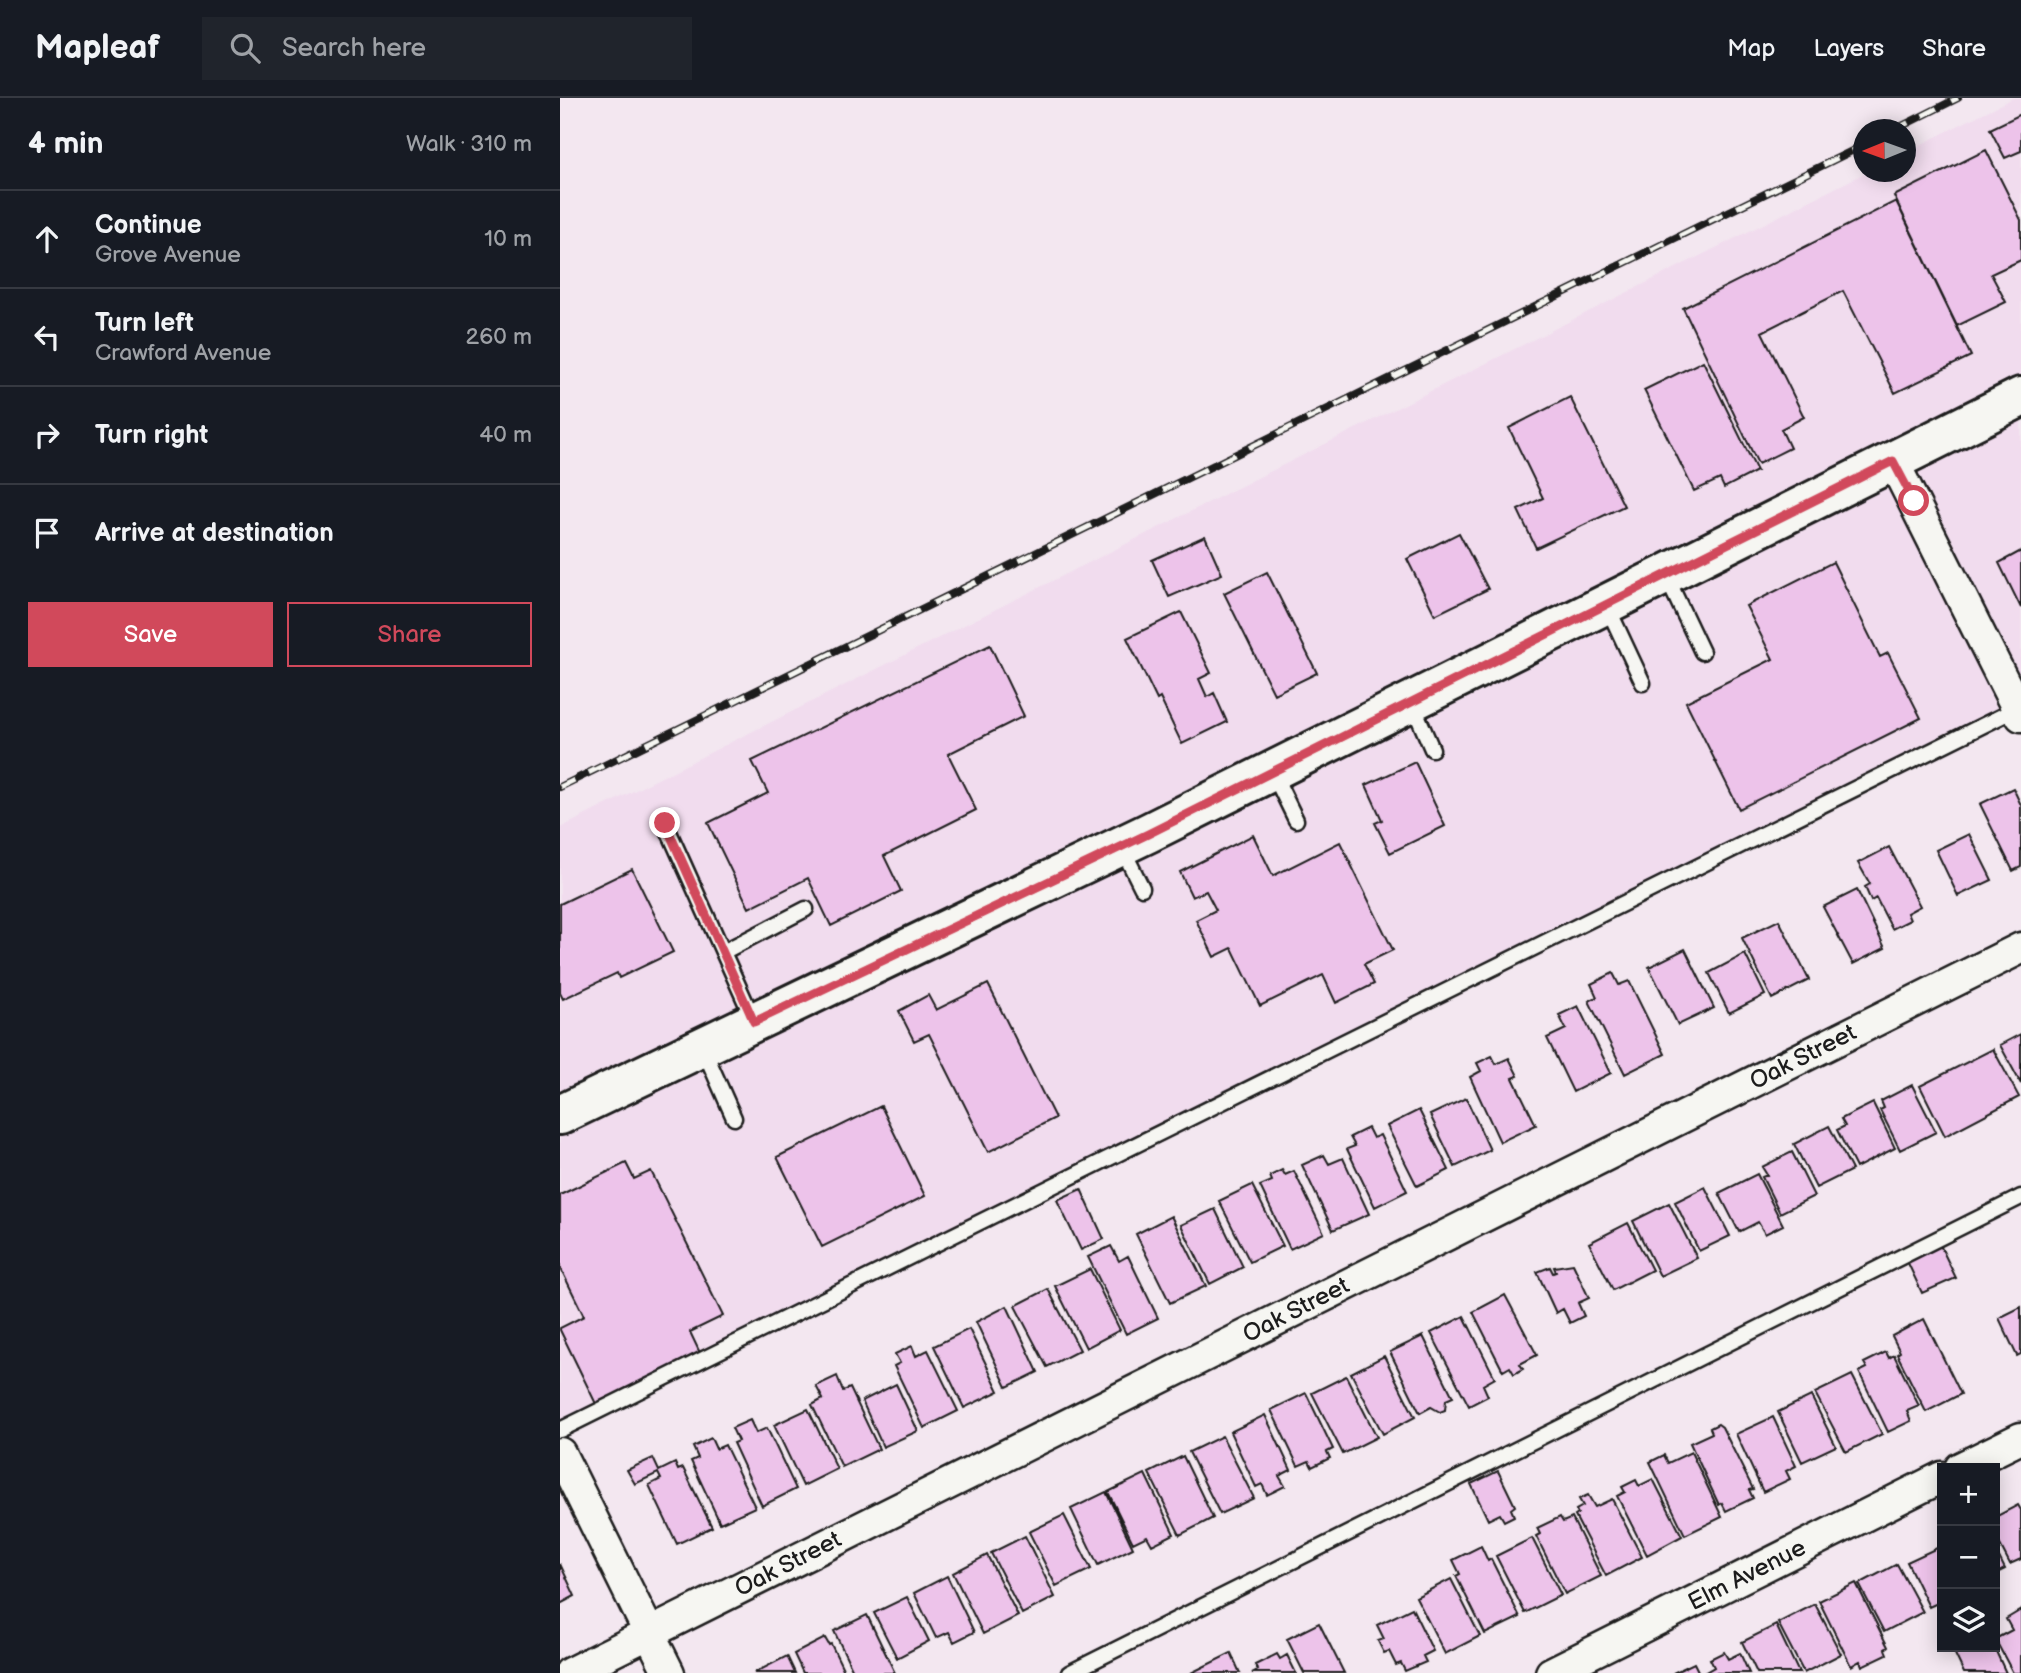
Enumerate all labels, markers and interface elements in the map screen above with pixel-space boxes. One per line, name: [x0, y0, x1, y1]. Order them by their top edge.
search box: [202, 17, 692, 80]
text: Mapleaf: [35, 28, 160, 68]
icon: search: [226, 29, 264, 67]
text: Search here: [282, 33, 426, 64]
text: Map: [1727, 34, 1775, 63]
text: Layers: [1813, 34, 1884, 63]
text: Share: [1922, 34, 1986, 63]
north arrow: [1853, 119, 1916, 182]
text: 4 min: [28, 126, 103, 162]
text: Walk · 310 m: [406, 130, 532, 158]
text: Continue: [95, 210, 202, 241]
icon: ahead: [28, 220, 66, 258]
text: 10 m: [484, 225, 532, 253]
text: Grove Avenue: [95, 241, 241, 269]
text: Turn left: [95, 308, 194, 339]
icon: left: [28, 318, 66, 356]
text: 260 m: [466, 323, 532, 351]
text: Crawford Avenue: [95, 339, 271, 367]
icon: right: [28, 416, 66, 454]
text: Turn right: [95, 420, 208, 451]
text: 40 m: [479, 421, 532, 449]
route start: [1898, 485, 1929, 516]
icon: arrive: [28, 514, 66, 552]
text: Arrive at destination: [95, 518, 334, 549]
button: Save: [28, 602, 273, 667]
button: Share: [287, 602, 532, 667]
route end: [649, 807, 680, 838]
street label: Oak Street: [1745, 1018, 1861, 1096]
street label: Oak Street: [1238, 1271, 1354, 1349]
map controls: [1937, 1463, 2000, 1652]
button: +: [1937, 1463, 2000, 1526]
street label: Oak Street: [730, 1525, 846, 1603]
button: −: [1937, 1526, 2000, 1589]
street label: Elm Avenue: [1683, 1533, 1811, 1617]
button: layers: [1937, 1589, 2000, 1652]

